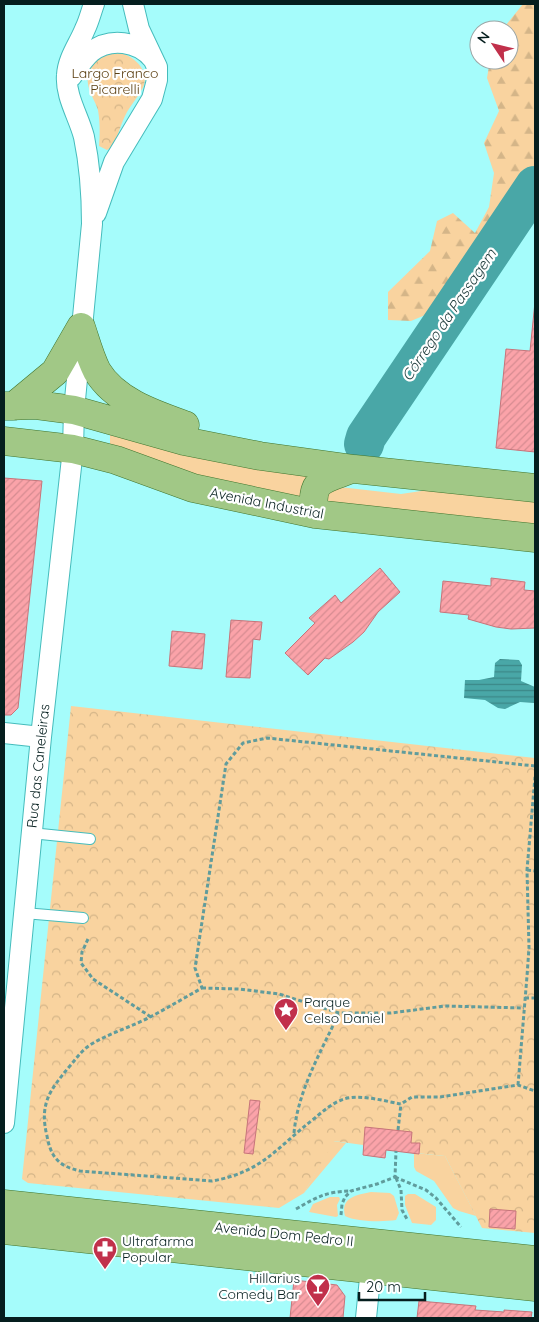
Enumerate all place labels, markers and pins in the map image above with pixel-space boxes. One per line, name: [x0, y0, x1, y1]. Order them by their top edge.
place label: Parque Celso Daniel: [304, 993, 384, 1027]
place icon: Parque Celso Daniel: [273, 997, 299, 1031]
place label: Ultrafarma Popular: [122, 1232, 194, 1266]
pharmacy icon: Ultrafarma Popular: [92, 1236, 118, 1270]
place label: Hillarius Comedy Bar: [218, 1269, 301, 1303]
bar icon: Hillarius Comedy Bar: [305, 1273, 331, 1307]

